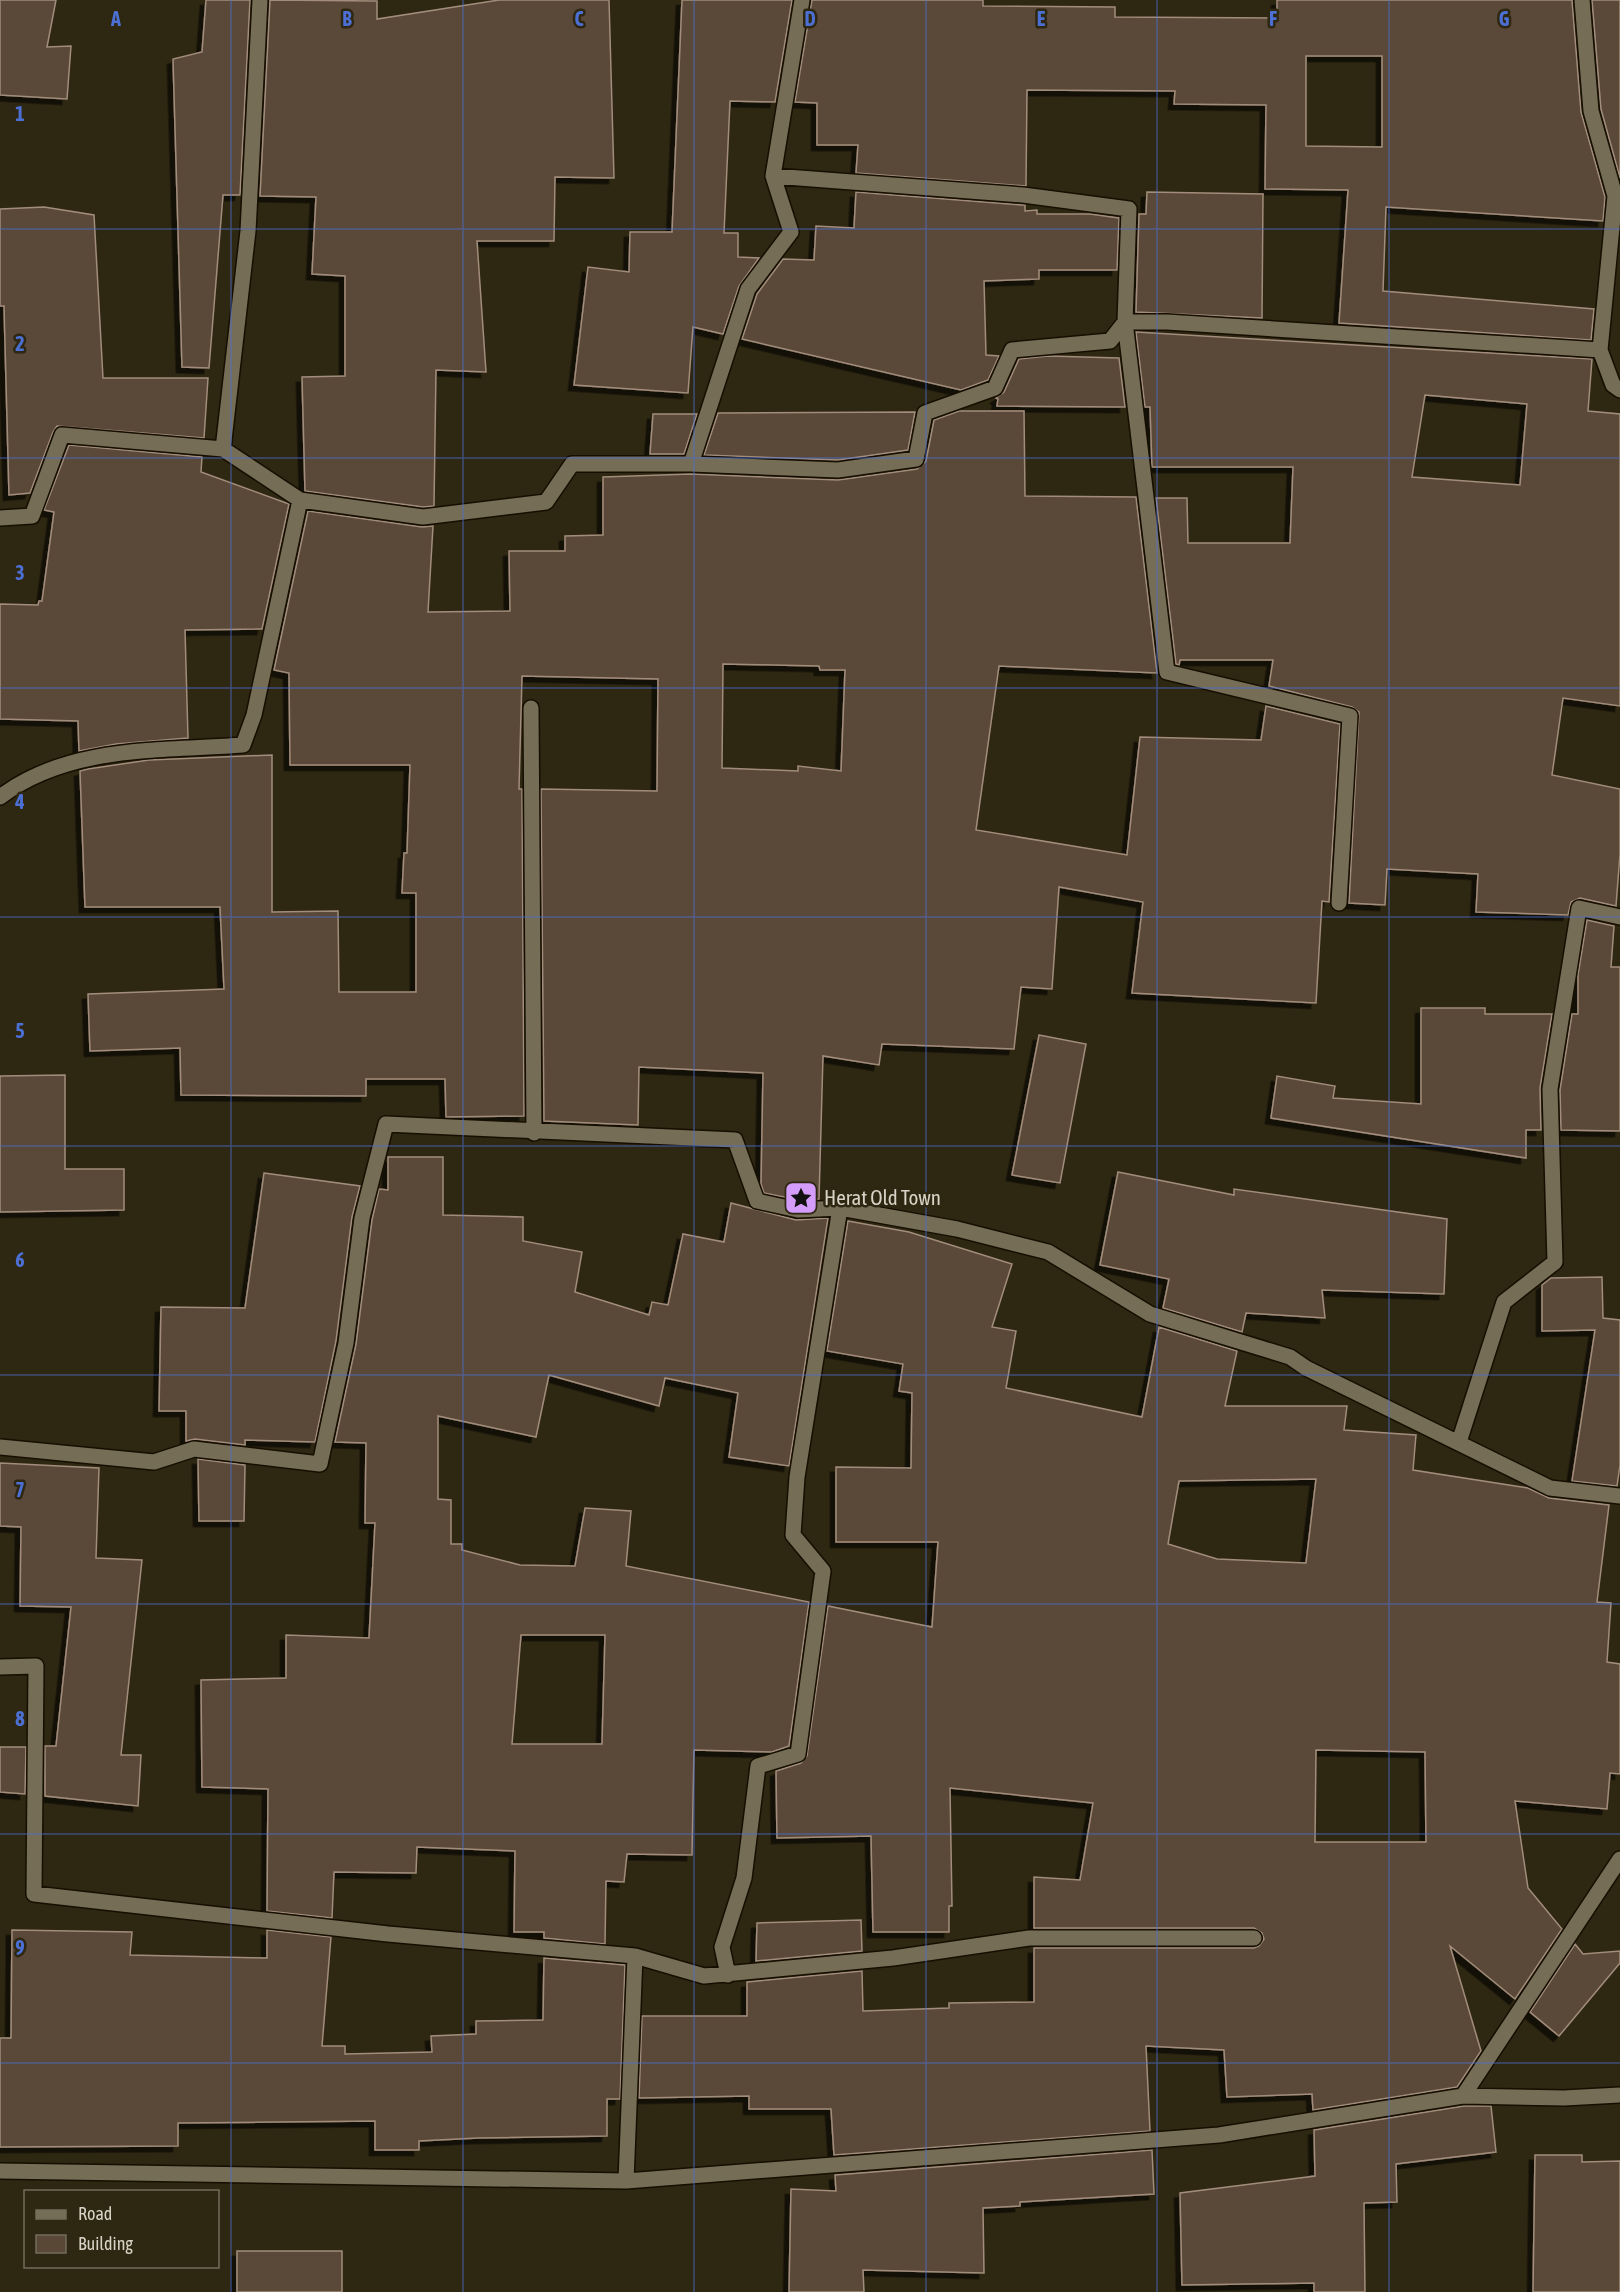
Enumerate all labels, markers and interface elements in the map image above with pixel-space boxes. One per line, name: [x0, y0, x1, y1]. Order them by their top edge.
text: A: [110, 7, 121, 30]
text: B: [342, 7, 352, 30]
text: C: [575, 7, 584, 30]
text: D: [804, 7, 816, 30]
text: E: [1037, 7, 1046, 30]
text: F: [1269, 7, 1277, 30]
text: G: [1499, 7, 1510, 30]
text: 1: [15, 102, 25, 125]
text: 2: [15, 332, 25, 355]
text: 3: [15, 561, 25, 584]
text: 4: [14, 790, 25, 813]
text: 5: [15, 1019, 25, 1042]
place icon: Herat Old Town: [783, 1180, 819, 1216]
place label: Herat Old Town: [824, 1185, 941, 1209]
text: 6: [15, 1248, 25, 1271]
text: 7: [15, 1478, 25, 1501]
text: 8: [15, 1707, 25, 1730]
text: 9: [15, 1936, 25, 1959]
legend: [24, 2190, 219, 2268]
text: Road: [78, 2203, 112, 2224]
text: Building: [78, 2233, 133, 2254]

